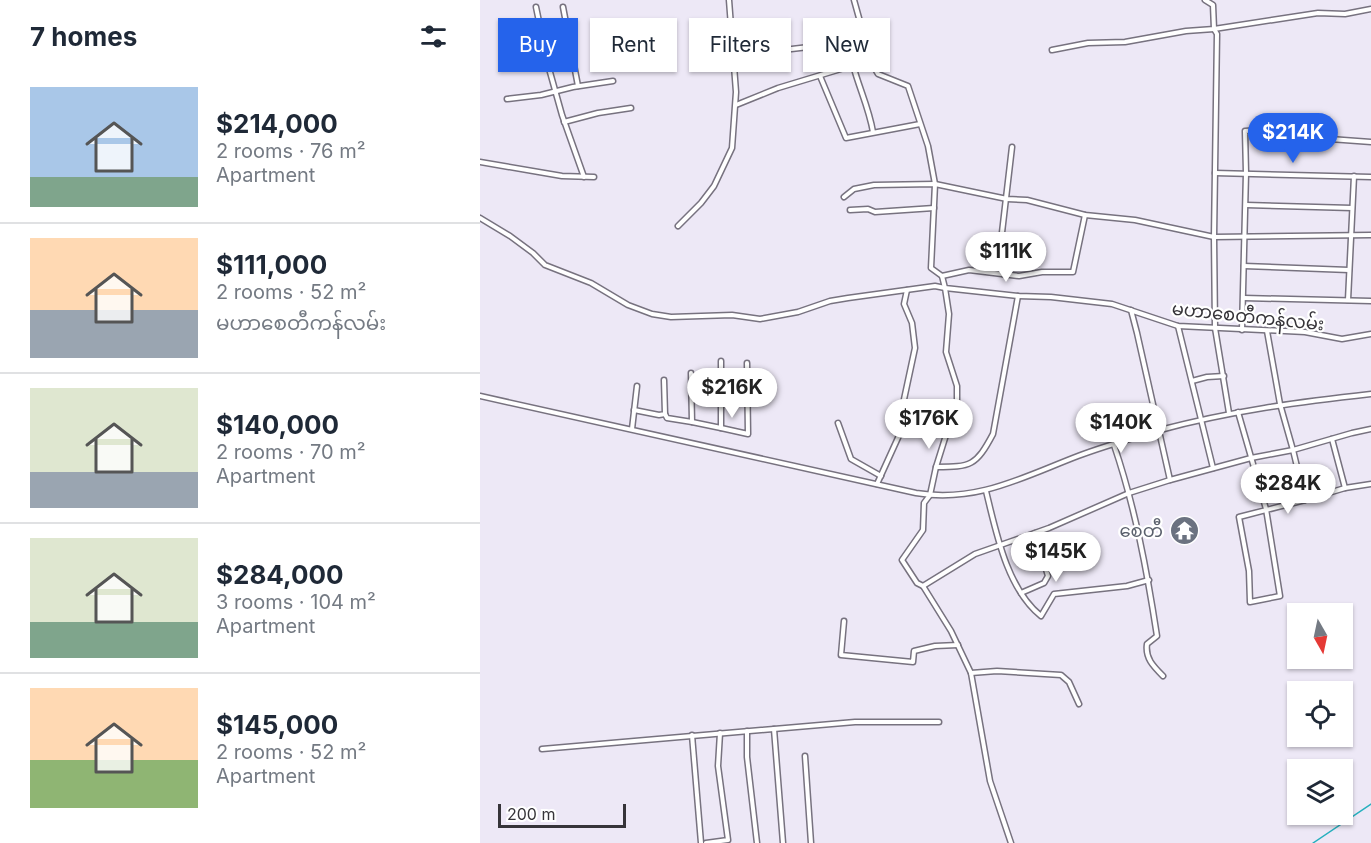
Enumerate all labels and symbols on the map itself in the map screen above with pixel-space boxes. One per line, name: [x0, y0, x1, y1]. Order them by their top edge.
pin: $214K: [1251, 113, 1335, 164]
pin: $111K: [964, 232, 1048, 283]
street label: မဟာစေတီကန်လမ်း: [1170, 295, 1326, 339]
pin: $216K: [690, 368, 774, 419]
pin: $176K: [887, 399, 971, 450]
pin: $140K: [1079, 403, 1163, 454]
pin: $284K: [1246, 464, 1330, 515]
temple icon: စေတီ: [1168, 514, 1200, 546]
place label: စေတီ: [1120, 517, 1163, 541]
pin: $145K: [1014, 532, 1098, 583]
north arrow: [1287, 603, 1353, 669]
scale bar: [498, 801, 626, 828]

